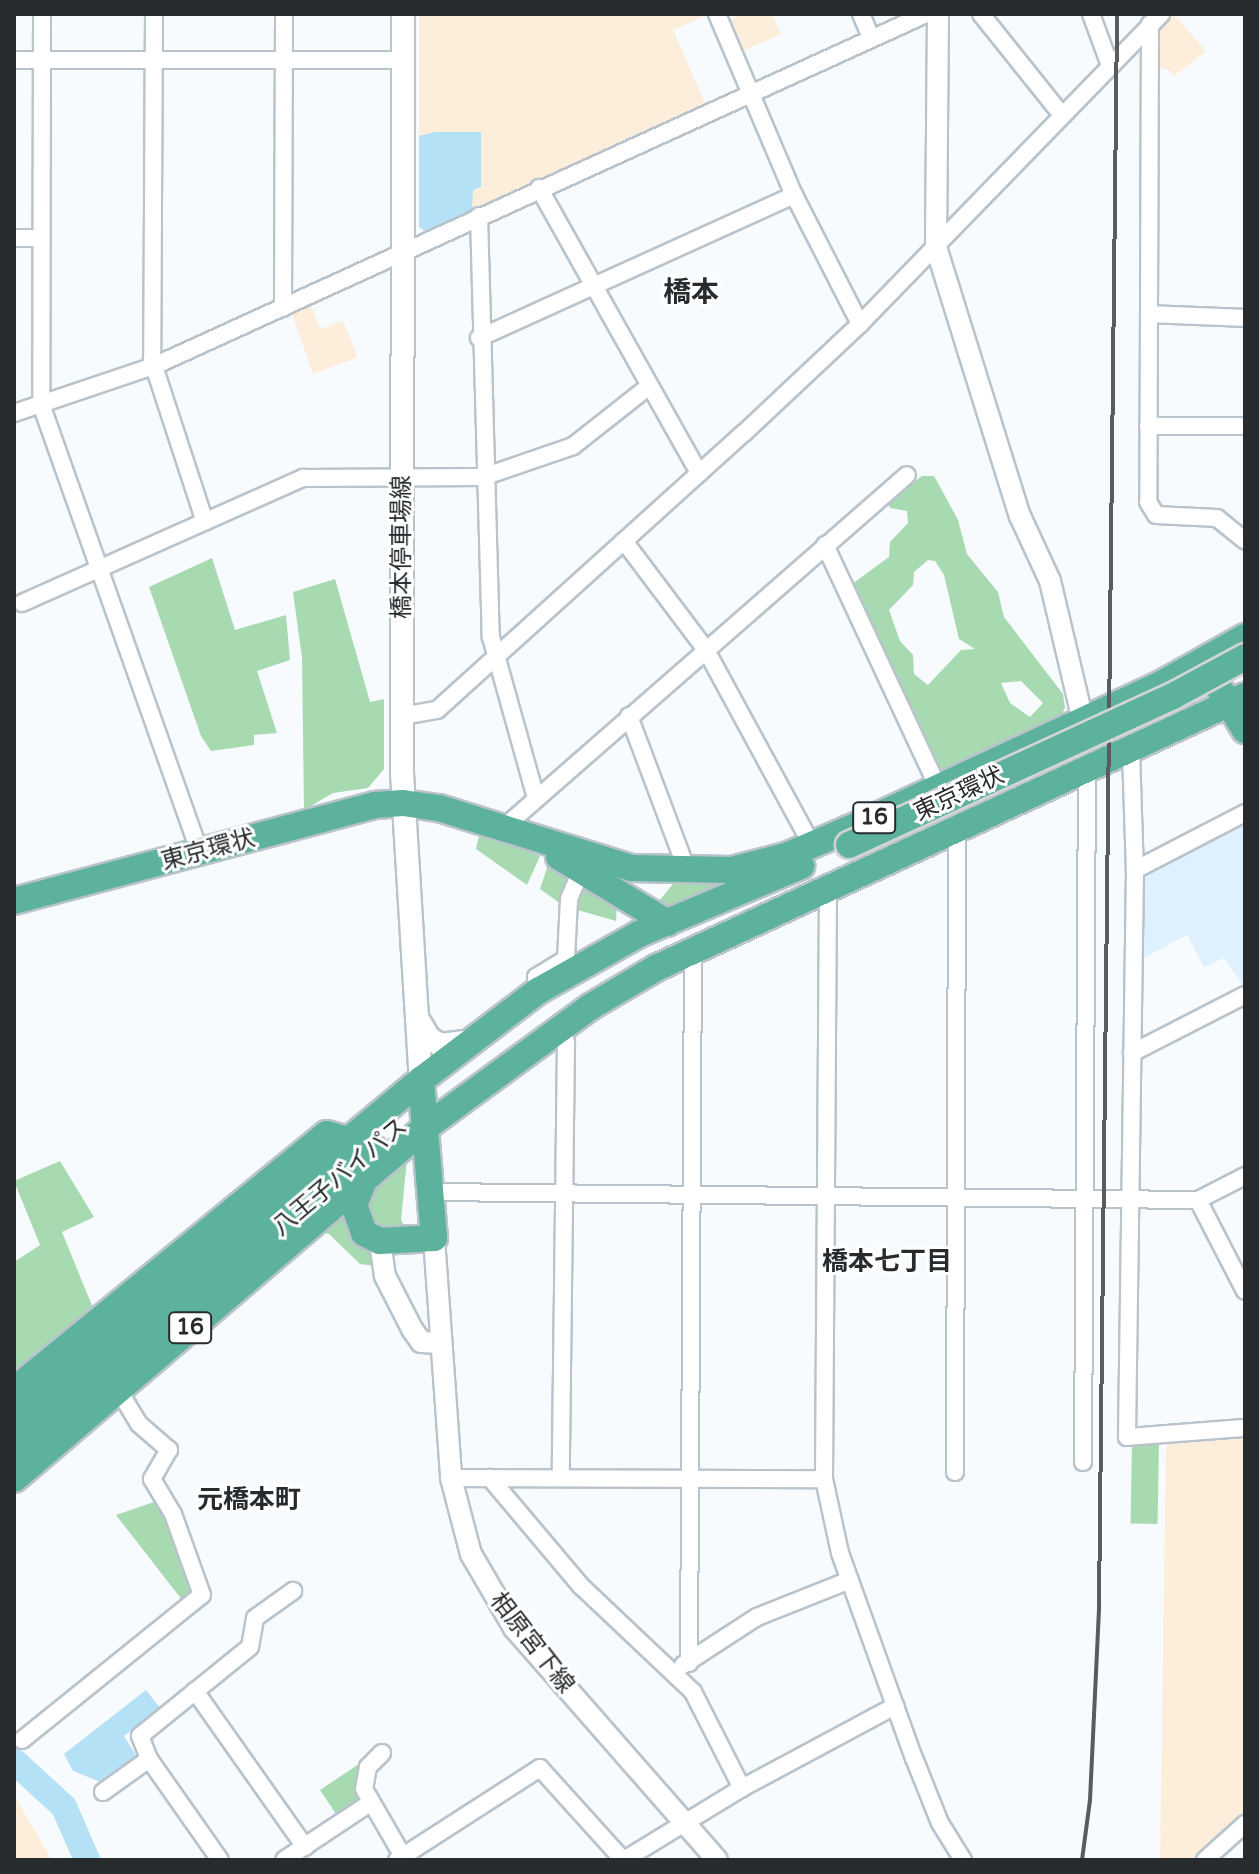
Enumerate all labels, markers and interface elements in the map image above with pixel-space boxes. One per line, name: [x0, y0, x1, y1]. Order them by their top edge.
district label: 橋本: [663, 275, 719, 309]
street label: 橋本停車場線: [388, 475, 416, 619]
street label: 東京環状: [909, 761, 1009, 827]
road number: 16: [852, 800, 896, 836]
street label: 東京環状: [158, 824, 258, 876]
street label: 八王子バイパス: [266, 1112, 414, 1242]
district label: 橋本七丁目: [822, 1246, 952, 1278]
road number: 16: [168, 1310, 212, 1346]
district label: 元橋本町: [197, 1484, 301, 1516]
street label: 相原宮下線: [484, 1587, 580, 1699]

